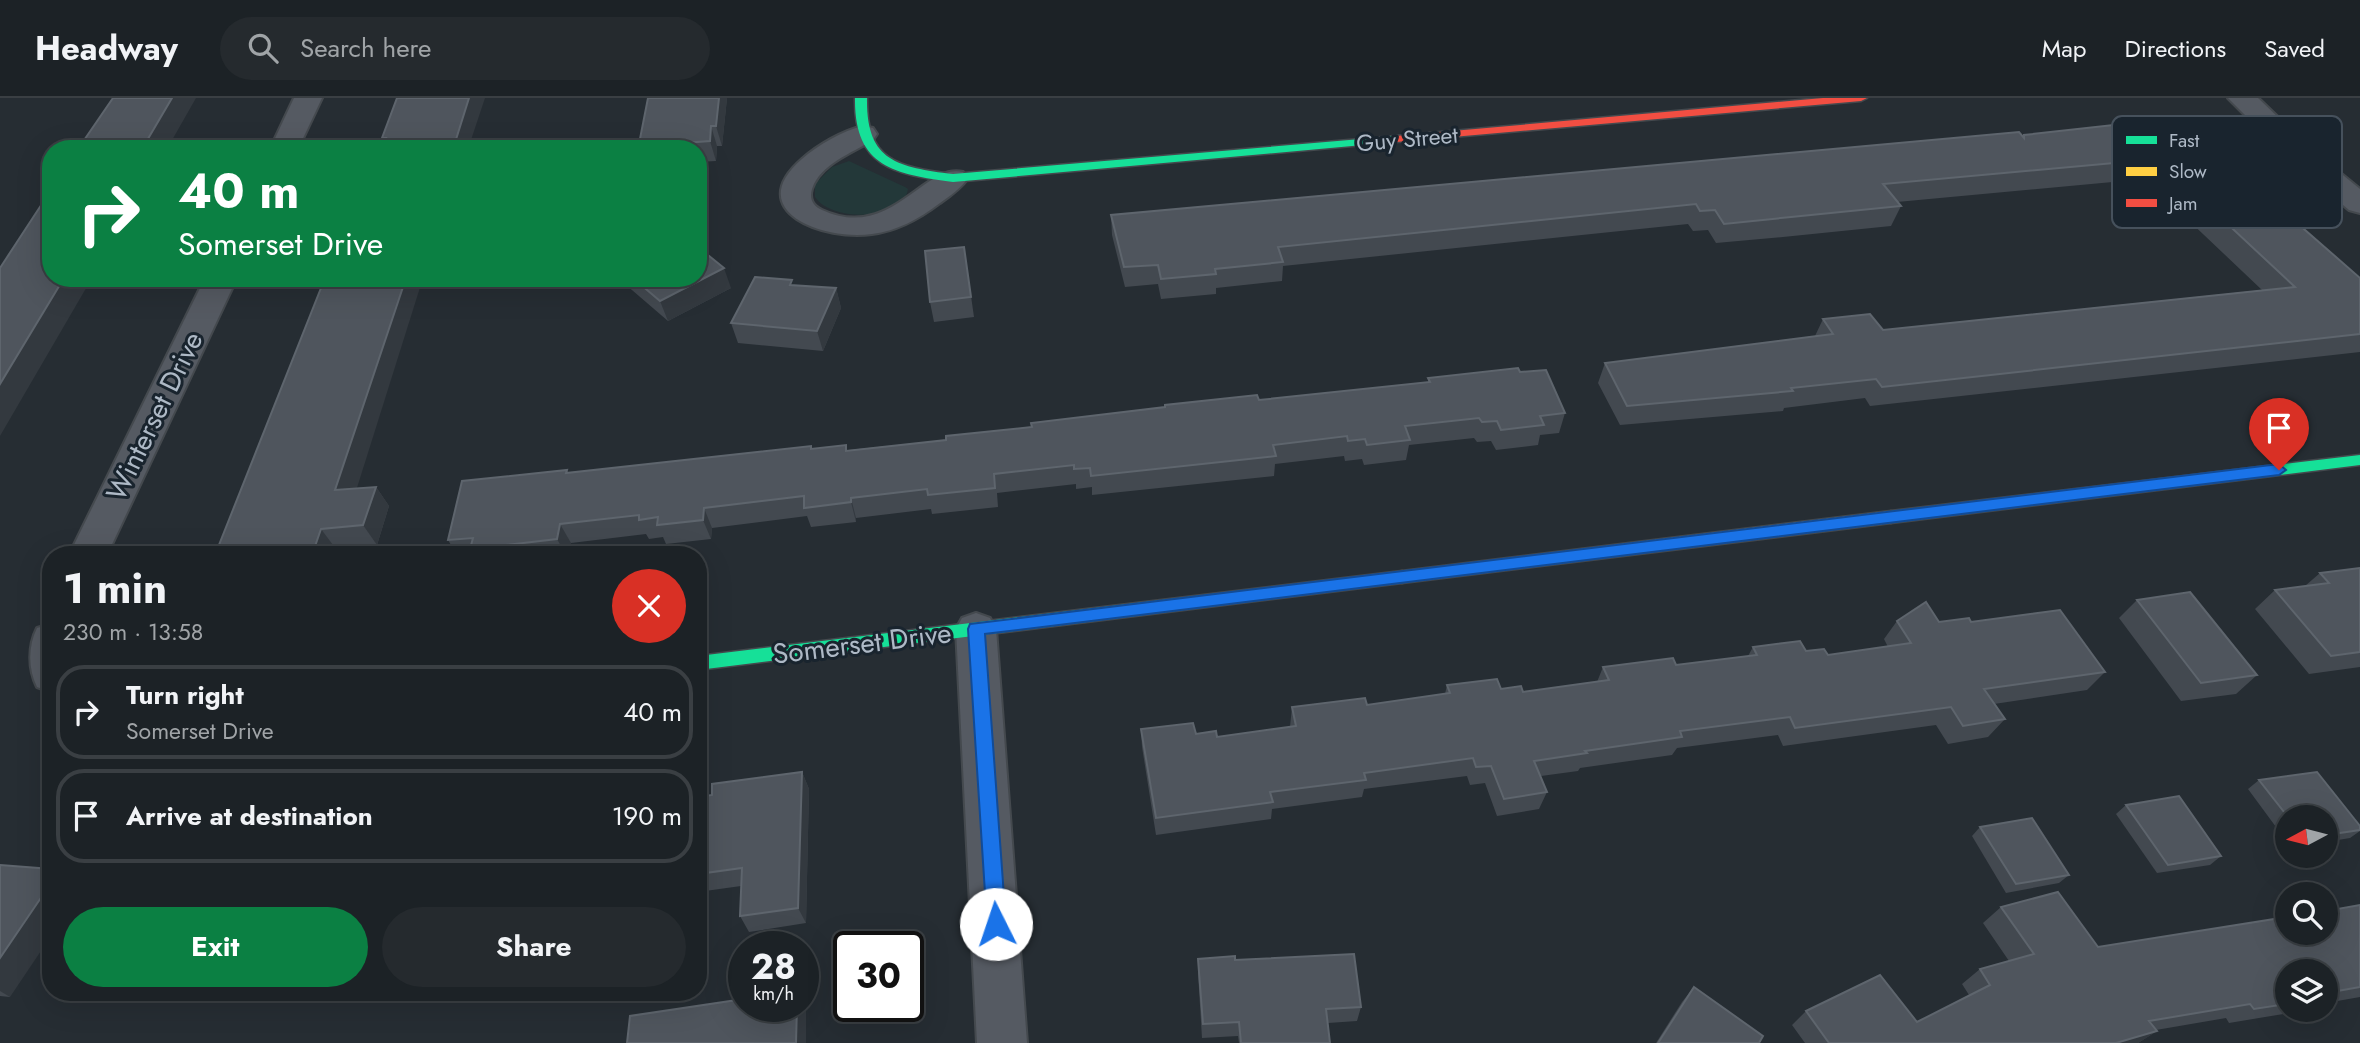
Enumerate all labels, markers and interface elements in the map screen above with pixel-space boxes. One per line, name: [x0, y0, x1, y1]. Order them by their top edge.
search box: [220, 17, 710, 80]
text: Headway: [35, 25, 178, 72]
icon: search: [244, 29, 282, 67]
text: Search here: [300, 29, 431, 67]
text: Map: [2042, 31, 2087, 66]
text: Directions: [2125, 31, 2226, 66]
text: Saved: [2264, 31, 2325, 66]
legend: [2112, 116, 2342, 228]
street label: Guy Street: [1355, 118, 1460, 160]
text: Fast: [2169, 127, 2200, 154]
text: 40 m: [178, 156, 300, 226]
text: Slow: [2169, 158, 2207, 185]
icon: right: [63, 168, 154, 259]
text: Jam: [2166, 190, 2198, 217]
text: Somerset Drive: [178, 221, 383, 267]
street label: Winterset Drive: [96, 325, 213, 508]
pin: [2249, 398, 2309, 470]
icon: arrive: [2260, 409, 2298, 447]
text: 1 min: [63, 558, 167, 619]
button: close: [612, 569, 686, 643]
street label: Somerset Drive: [770, 612, 954, 675]
text: 230 m · 13:58: [63, 615, 203, 649]
text: Turn right: [126, 676, 244, 714]
icon: right: [67, 693, 105, 731]
text: 40 m: [623, 693, 682, 731]
text: Somerset Drive: [126, 714, 274, 748]
icon: arrive: [67, 797, 105, 835]
text: Arrive at destination: [126, 797, 373, 835]
text: 190 m: [612, 797, 682, 835]
north arrow: [2275, 805, 2338, 868]
map controls: [2275, 805, 2338, 1022]
button: search: [2275, 882, 2338, 945]
position arrow: [959, 887, 1033, 961]
button: Exit: [63, 907, 368, 987]
button: Share: [382, 907, 686, 987]
speed limit sign: 30: [833, 931, 924, 1022]
text: 28: [751, 942, 796, 992]
button: layers: [2275, 959, 2338, 1022]
text: km/h: [753, 981, 794, 1007]

